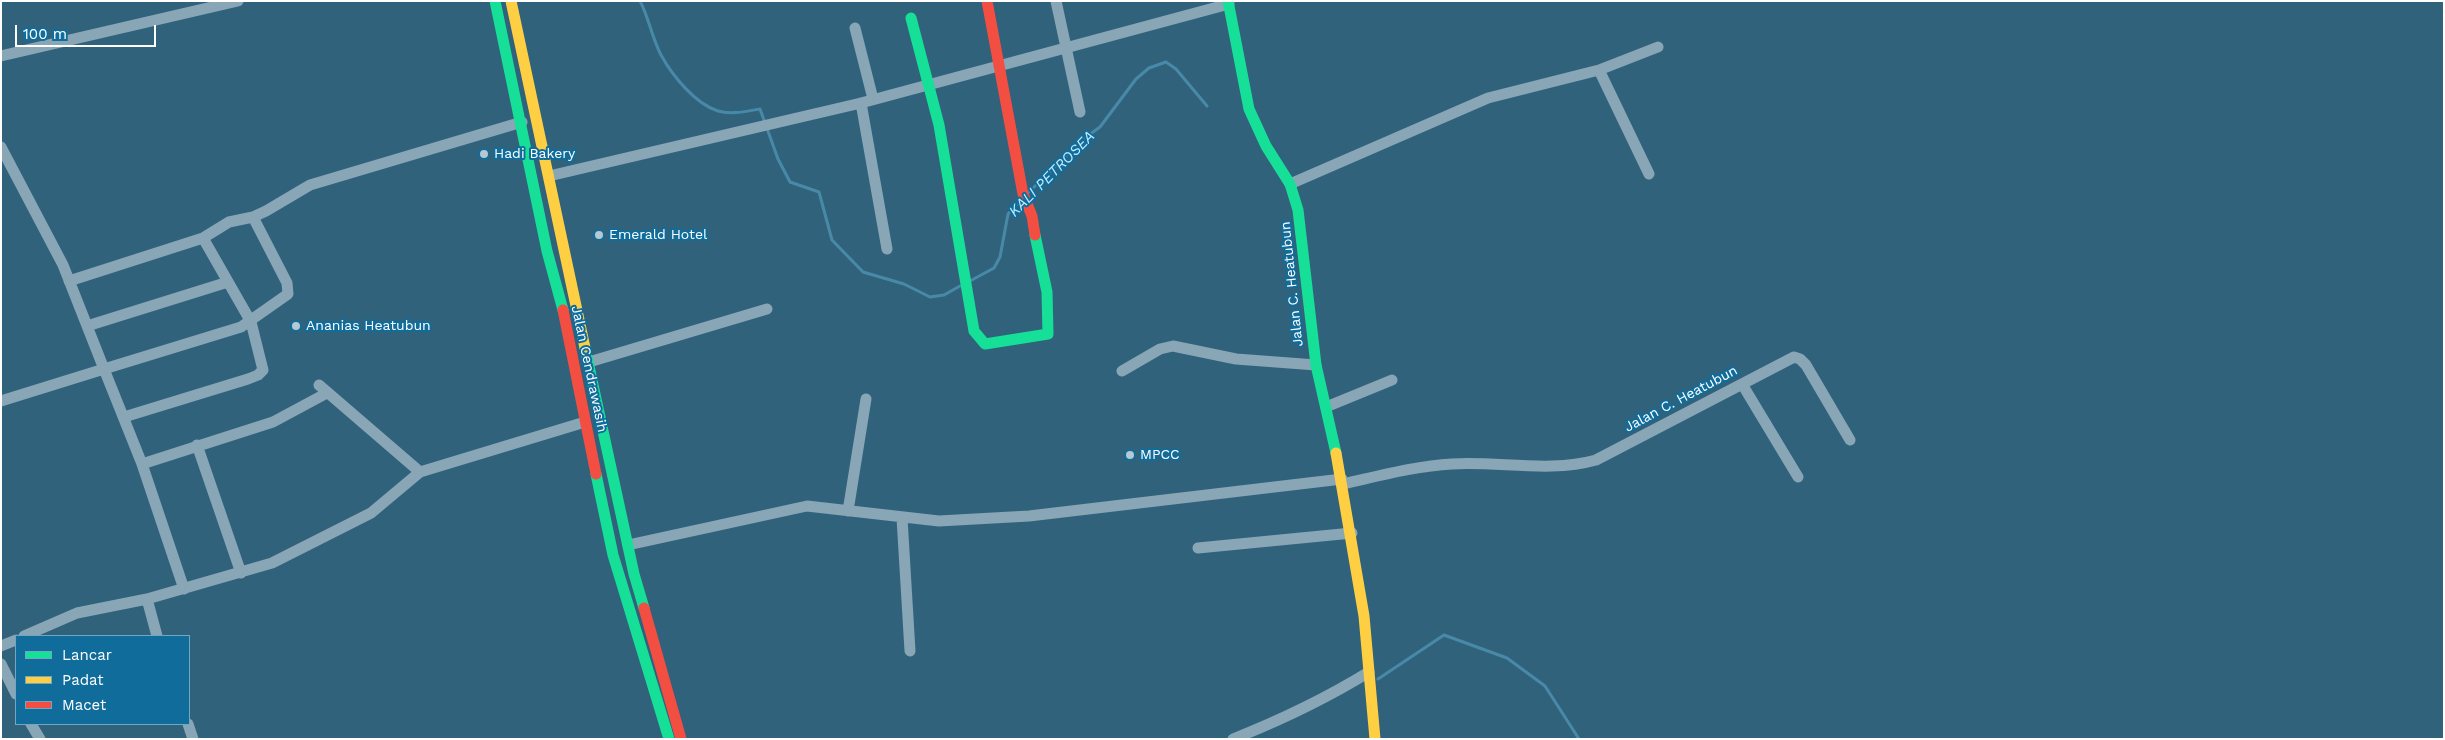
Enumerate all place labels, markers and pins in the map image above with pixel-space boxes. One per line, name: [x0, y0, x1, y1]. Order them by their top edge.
place label: Hadi Bakery: [494, 146, 575, 162]
marker: Hadi Bakery: [478, 148, 490, 160]
place label: Emerald Hotel: [609, 227, 707, 243]
marker: Emerald Hotel: [593, 229, 605, 241]
place label: Ananias Heatubun: [306, 318, 431, 334]
marker: Ananias Heatubun: [290, 320, 302, 332]
place label: MPCC: [1140, 447, 1180, 463]
marker: MPCC: [1124, 449, 1136, 461]

